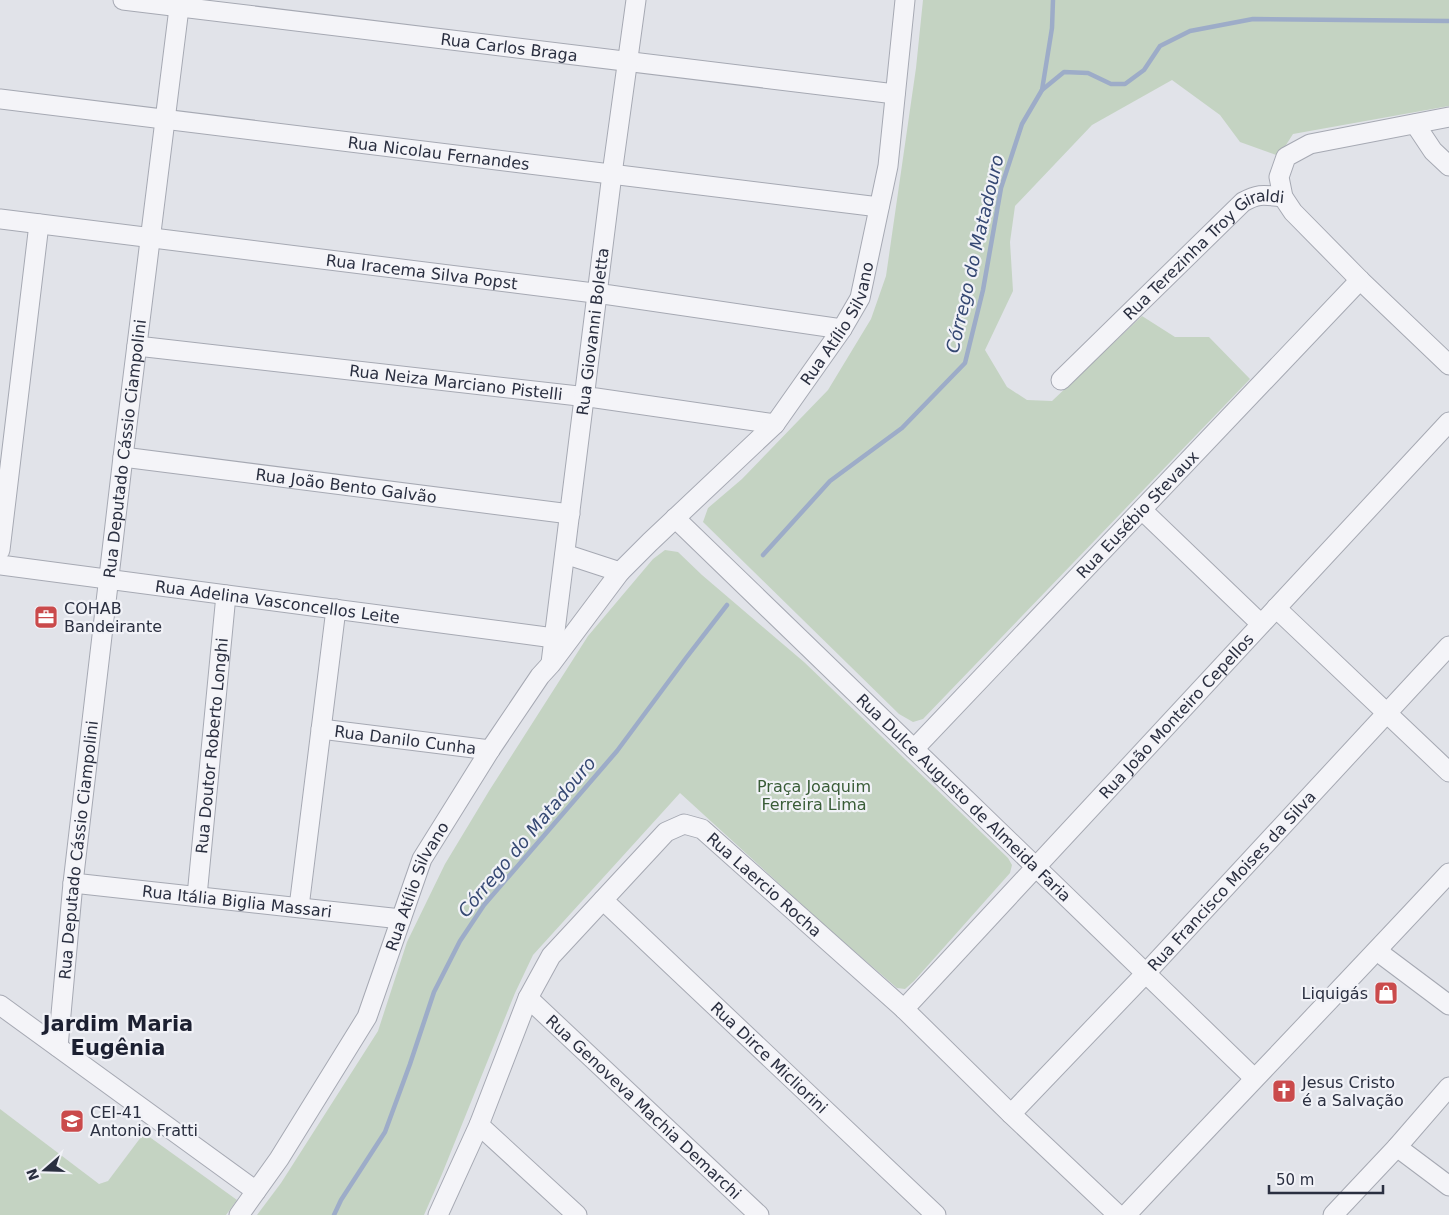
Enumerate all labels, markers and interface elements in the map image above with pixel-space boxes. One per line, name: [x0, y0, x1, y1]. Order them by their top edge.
street label: Rua Carlos Braga: [439, 30, 579, 65]
street label: Rua Nicolau Fernandes: [347, 133, 531, 174]
water label: Córrego do Matadouro: [941, 153, 1008, 355]
street label: Rua Terezinha Troy Giraldi: [1119, 186, 1285, 324]
street label: Rua Giovanni Boletta: [573, 247, 613, 416]
street label: Rua Iracema Silva Popst: [325, 251, 519, 293]
street label: Rua Atílio Silvano: [796, 260, 877, 389]
street label: Rua Deputado Cássio Ciampolini: [100, 318, 150, 579]
street label: Rua Neiza Marciano Pistelli: [348, 361, 564, 404]
street label: Rua Eusébio Stevaux: [1073, 447, 1203, 582]
street label: Rua João Bento Galvão: [254, 465, 438, 507]
street label: Rua Adelina Vasconcellos Leite: [154, 577, 401, 628]
place label: COHAB Bandeirante: [64, 599, 162, 636]
office icon: COHAB Bandeirante: [33, 604, 59, 630]
street label: Rua João Monteiro Cepellos: [1095, 630, 1258, 803]
street label: Rua Doutor Roberto Longhi: [192, 637, 232, 855]
street label: Rua Dulce Augusto de Almeida Faria: [852, 690, 1075, 906]
street label: Rua Deputado Cássio Ciampolini: [55, 719, 102, 980]
street label: Rua Danilo Cunha: [333, 722, 477, 758]
water label: Córrego do Matadouro: [453, 752, 600, 921]
park label: Praça Joaquim Ferreira Lima: [757, 777, 871, 814]
street label: Rua Francisco Moises da Silva: [1144, 787, 1320, 975]
street label: Rua Atílio Silvano: [382, 818, 453, 954]
street label: Rua Laercio Rocha: [703, 829, 825, 941]
street label: Rua Itália Biglia Massari: [141, 882, 333, 921]
shop icon: Liquigás: [1373, 980, 1399, 1006]
place label: Liquigás: [1302, 984, 1368, 1003]
street label: Rua Dirce Micliorini: [707, 998, 831, 1117]
street label: Rua Genoveva Machia Demarchi: [542, 1011, 745, 1203]
district label: Jardim Maria Eugênia: [41, 1012, 193, 1060]
place label: Jesus Cristo é a Salvação: [1301, 1073, 1404, 1110]
church icon: Jesus Cristo é a Salvação: [1271, 1078, 1297, 1104]
place label: CEI-41 Antonio Fratti: [90, 1103, 198, 1140]
school or university icon: CEI-41 Antonio Fratti: [59, 1108, 85, 1134]
north arrow: [20, 1145, 70, 1195]
scale bar: [1269, 1162, 1383, 1194]
text: N: [23, 1166, 42, 1183]
text: 50 m: [1276, 1171, 1314, 1189]

